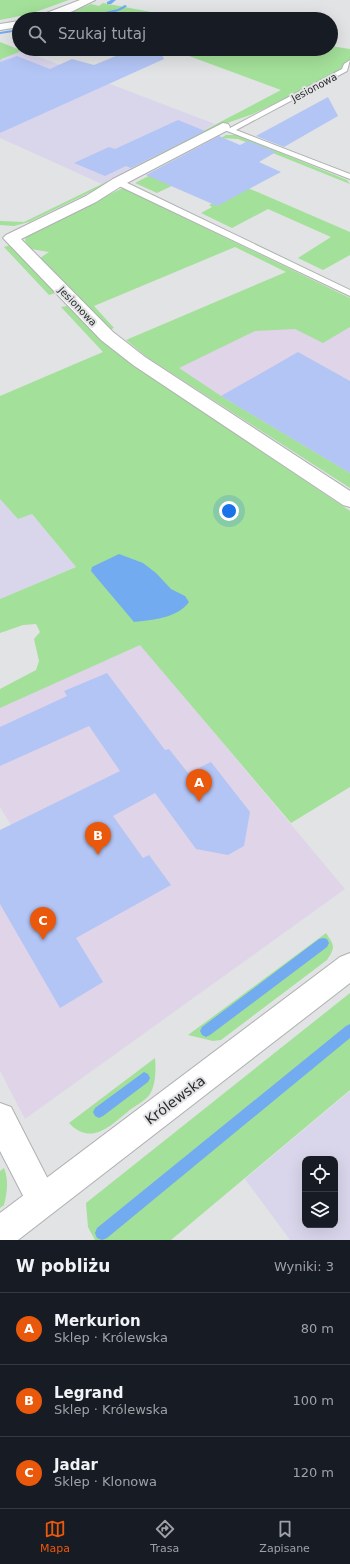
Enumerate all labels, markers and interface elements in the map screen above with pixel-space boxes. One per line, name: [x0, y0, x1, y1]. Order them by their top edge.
search box: [12, 12, 338, 56]
icon: search: [26, 23, 48, 45]
text: Szukaj tutaj: [58, 25, 146, 43]
street label: Jesionowa: [289, 71, 339, 105]
street label: Jesionowa: [56, 284, 99, 328]
your location: [219, 501, 239, 521]
pin: A: [186, 769, 212, 802]
pin: B: [85, 822, 111, 855]
pin: C: [30, 907, 56, 940]
street label: Królewska: [142, 1072, 208, 1128]
map controls: [302, 1156, 338, 1228]
button: locate: [302, 1156, 338, 1192]
button: layers: [302, 1192, 338, 1228]
text: W pobliżu: [16, 1256, 110, 1276]
text: Wyniki: 3: [274, 1259, 334, 1274]
text: Merkurion: [54, 1312, 141, 1330]
text: A: [24, 1321, 34, 1336]
text: 80 m: [301, 1321, 334, 1336]
text: Sklep · Królewska: [54, 1330, 168, 1345]
text: Legrand: [54, 1384, 123, 1402]
text: B: [24, 1393, 34, 1408]
text: 100 m: [292, 1393, 334, 1408]
text: Sklep · Królewska: [54, 1402, 168, 1417]
text: Jadar: [54, 1456, 98, 1474]
text: C: [24, 1465, 34, 1480]
text: 120 m: [292, 1465, 334, 1480]
text: Sklep · Klonowa: [54, 1474, 157, 1489]
tab: Mapa: [40, 1518, 70, 1555]
tab: Trasa: [150, 1518, 179, 1555]
tab: Zapisane: [259, 1518, 310, 1555]

